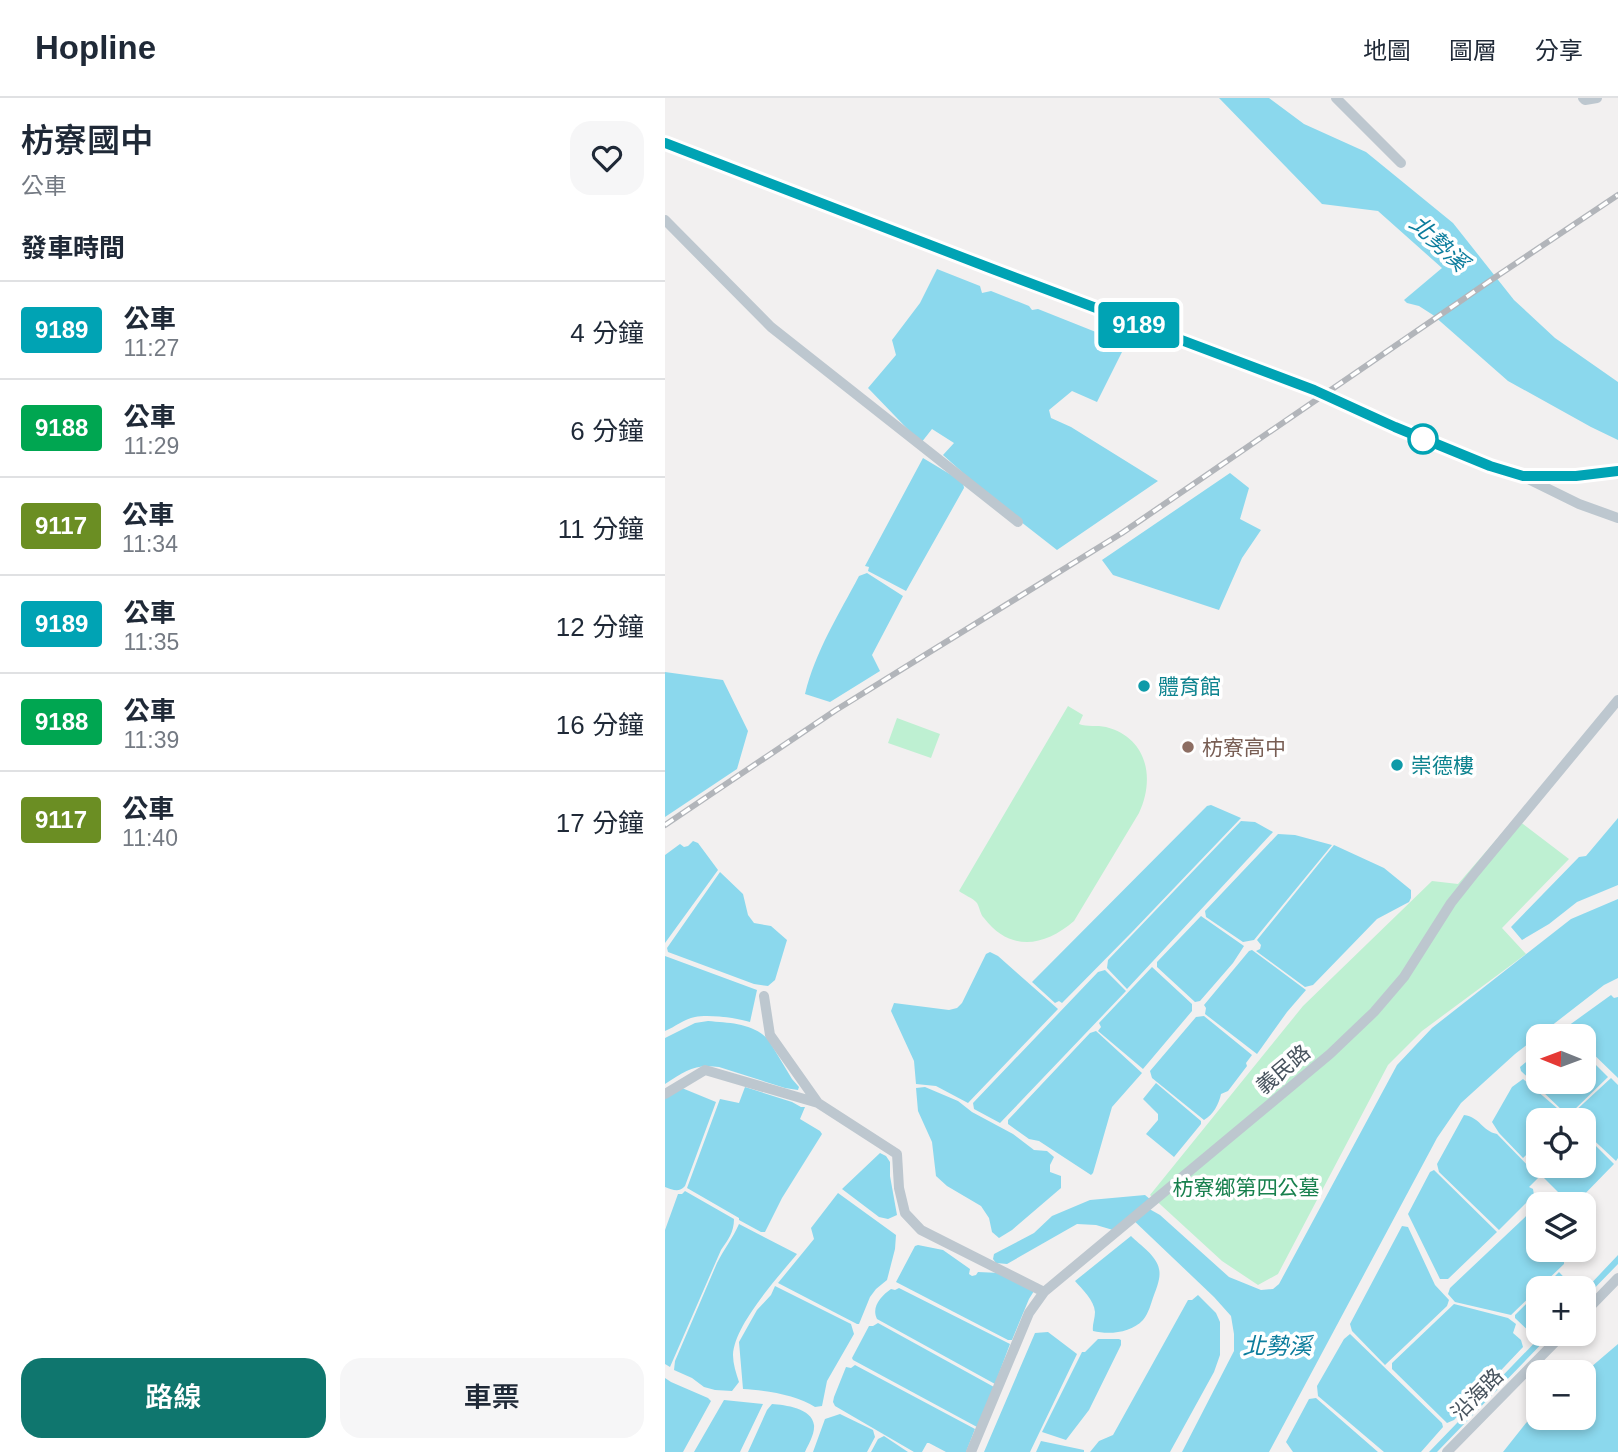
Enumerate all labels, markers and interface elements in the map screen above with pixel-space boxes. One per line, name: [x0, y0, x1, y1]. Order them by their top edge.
text: Hopline: [35, 29, 156, 66]
text: 地圖: [1363, 37, 1411, 64]
text: 圖層: [1449, 37, 1497, 64]
text: 分享: [1535, 37, 1583, 64]
button: heart: [570, 121, 644, 195]
text: 枋寮國中: [21, 122, 153, 159]
text: 公車: [21, 173, 67, 199]
water label: 北勢溪: [1405, 210, 1475, 278]
text: 發車時間: [21, 233, 125, 263]
line badge: 9189: [1090, 302, 1188, 348]
text: 公車: [123, 304, 175, 334]
text: 9189: [1112, 311, 1166, 338]
text: 9189: [35, 316, 88, 343]
text: 4 分鐘: [570, 318, 644, 348]
text: 11:27: [123, 335, 179, 361]
text: 公車: [123, 402, 175, 432]
text: 9188: [35, 414, 88, 441]
text: 6 分鐘: [570, 416, 644, 446]
unlabelled marker: [1408, 424, 1438, 454]
text: 11:29: [123, 433, 179, 459]
text: 公車: [122, 500, 174, 530]
text: 9117: [35, 512, 87, 539]
text: 11 分鐘: [558, 514, 644, 544]
text: 11:34: [122, 531, 178, 557]
text: 公車: [123, 598, 175, 628]
text: 9189: [35, 610, 88, 637]
text: 12 分鐘: [556, 612, 644, 642]
text: 11:35: [123, 629, 179, 655]
place label: 體育館: [1158, 675, 1221, 698]
marker: 體育館: [1136, 678, 1152, 694]
text: 公車: [123, 696, 175, 726]
text: 9188: [35, 708, 88, 735]
text: 16 分鐘: [556, 710, 644, 740]
text: 11:39: [123, 727, 179, 753]
place label: 枋寮高中: [1202, 736, 1286, 759]
marker: 枋寮高中: [1180, 739, 1196, 755]
place label: 崇德樓: [1411, 754, 1474, 777]
marker: 崇德樓: [1389, 757, 1405, 773]
text: 公車: [122, 794, 174, 824]
text: 9117: [35, 806, 87, 833]
text: 17 分鐘: [556, 808, 644, 838]
text: 11:40: [122, 825, 178, 851]
north arrow: [1526, 1024, 1596, 1094]
map controls: [1526, 1024, 1596, 1430]
street label: 義民路: [1251, 1040, 1315, 1098]
button: locate: [1526, 1108, 1596, 1178]
park label: 枋寮鄉第四公墓: [1173, 1176, 1320, 1199]
button: layers: [1526, 1192, 1596, 1262]
button: +: [1526, 1276, 1596, 1346]
water label: 北勢溪: [1243, 1333, 1315, 1359]
button: 路線: [21, 1358, 326, 1438]
button: 車票: [340, 1358, 644, 1438]
button: −: [1526, 1360, 1596, 1430]
street label: 沿海路: [1447, 1364, 1507, 1424]

